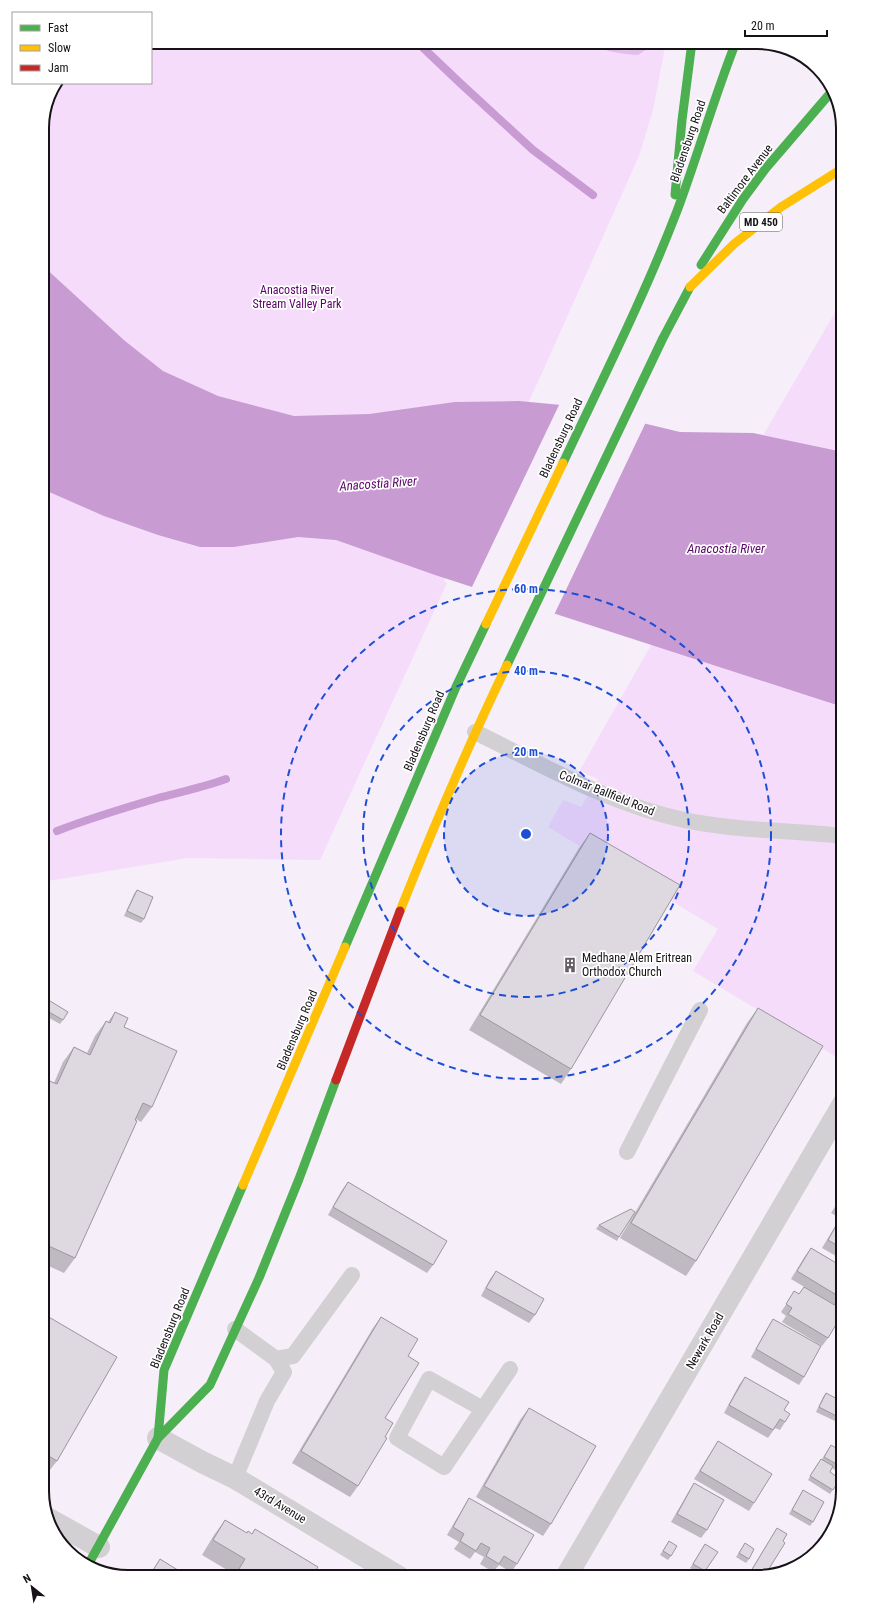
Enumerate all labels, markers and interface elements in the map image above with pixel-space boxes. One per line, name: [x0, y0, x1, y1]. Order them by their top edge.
legend: [12, 12, 152, 84]
scale bar: [745, 12, 827, 38]
text: 20 m: [751, 19, 775, 33]
text: Fast: [48, 21, 69, 35]
text: Slow: [48, 41, 71, 55]
text: Jam: [48, 61, 69, 75]
street label: Bladensburg Road: [667, 98, 709, 184]
street label: Baltimore Avenue: [714, 141, 776, 216]
road number: MD 450: [740, 213, 782, 231]
park label: Anacostia River Stream Valley Park: [253, 283, 342, 311]
street label: Bladensburg Road: [536, 396, 586, 480]
water label: Anacostia River: [338, 473, 418, 494]
water label: Anacostia River: [686, 541, 766, 556]
text: 60 m: [514, 582, 538, 596]
text: 40 m: [514, 664, 538, 678]
street label: Bladensburg Road: [401, 689, 447, 773]
text: 20 m: [514, 745, 538, 759]
street label: Colmar Ballfield Road: [557, 767, 657, 819]
centre of rings: [519, 827, 533, 841]
place label: Medhane Alem Eritrean Orthodox Church: [582, 951, 692, 979]
building icon: Medhane Alem Eritrean Orthodox Church: [561, 956, 579, 974]
street label: Bladensburg Road: [274, 988, 320, 1072]
street label: Bladensburg Road: [147, 1285, 193, 1370]
street label: Newark Road: [683, 1310, 727, 1372]
street label: 43rd Avenue: [251, 1484, 309, 1526]
north arrow: [12, 1567, 52, 1607]
text: N: [21, 1571, 34, 1586]

